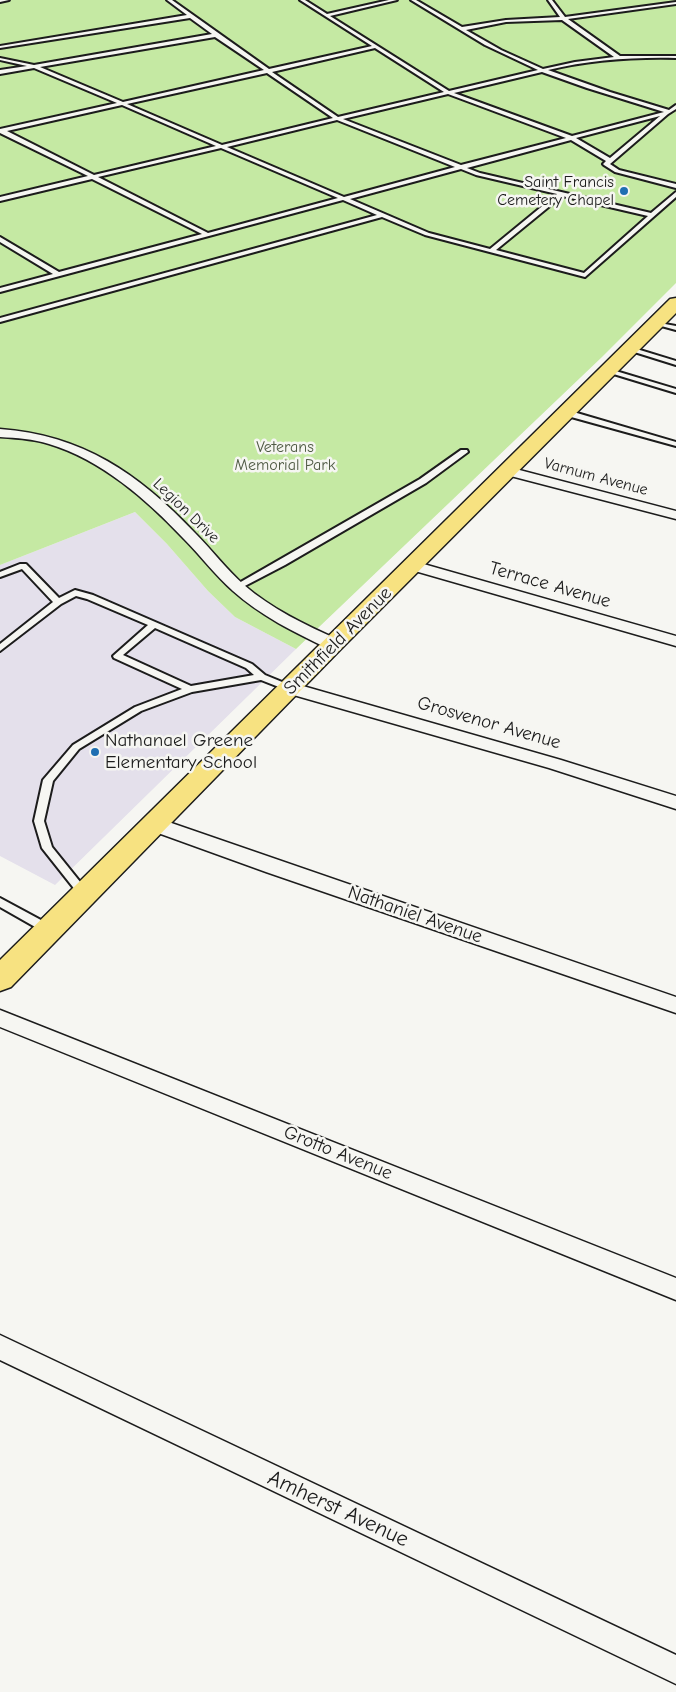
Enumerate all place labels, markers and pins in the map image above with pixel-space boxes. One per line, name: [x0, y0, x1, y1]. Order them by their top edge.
place label: Saint Francis Cemetery Chapel: [497, 172, 614, 210]
marker: Saint Francis Cemetery Chapel: [618, 185, 630, 197]
place label: Nathanael Greene Elementary School: [105, 730, 257, 774]
marker: Nathanael Greene Elementary School: [89, 746, 101, 758]

